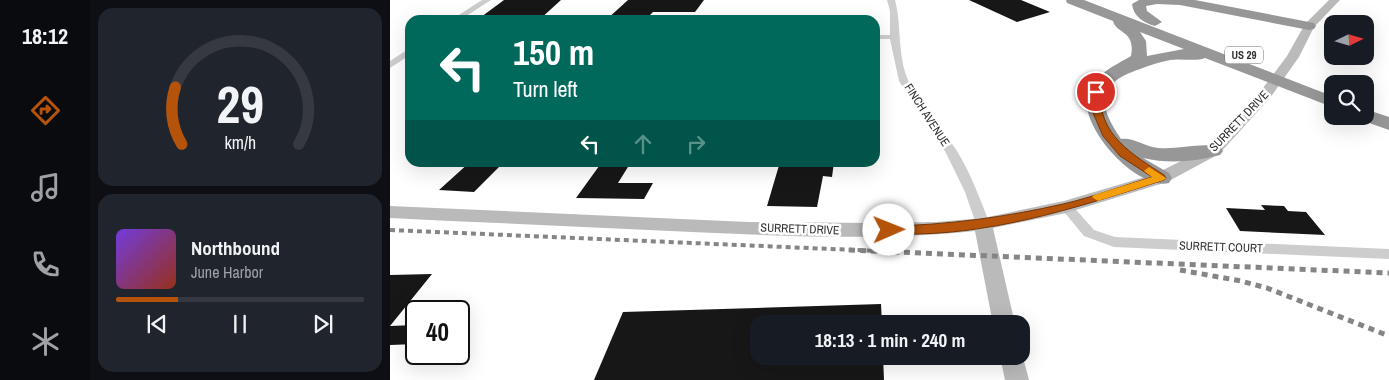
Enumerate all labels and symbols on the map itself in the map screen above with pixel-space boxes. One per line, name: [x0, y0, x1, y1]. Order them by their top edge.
north arrow: [1324, 15, 1374, 65]
road number: US 29: [1225, 46, 1263, 64]
pin: [1075, 71, 1117, 113]
street label: FINCH AVENUE: [901, 80, 953, 150]
street label: SURRETT DRIVE: [1206, 87, 1272, 155]
position arrow: [862, 203, 914, 255]
street label: SURRETT DRIVE: [760, 220, 840, 238]
street label: SURRETT COURT: [1179, 238, 1263, 256]
speed limit sign: 40: [405, 300, 470, 365]

